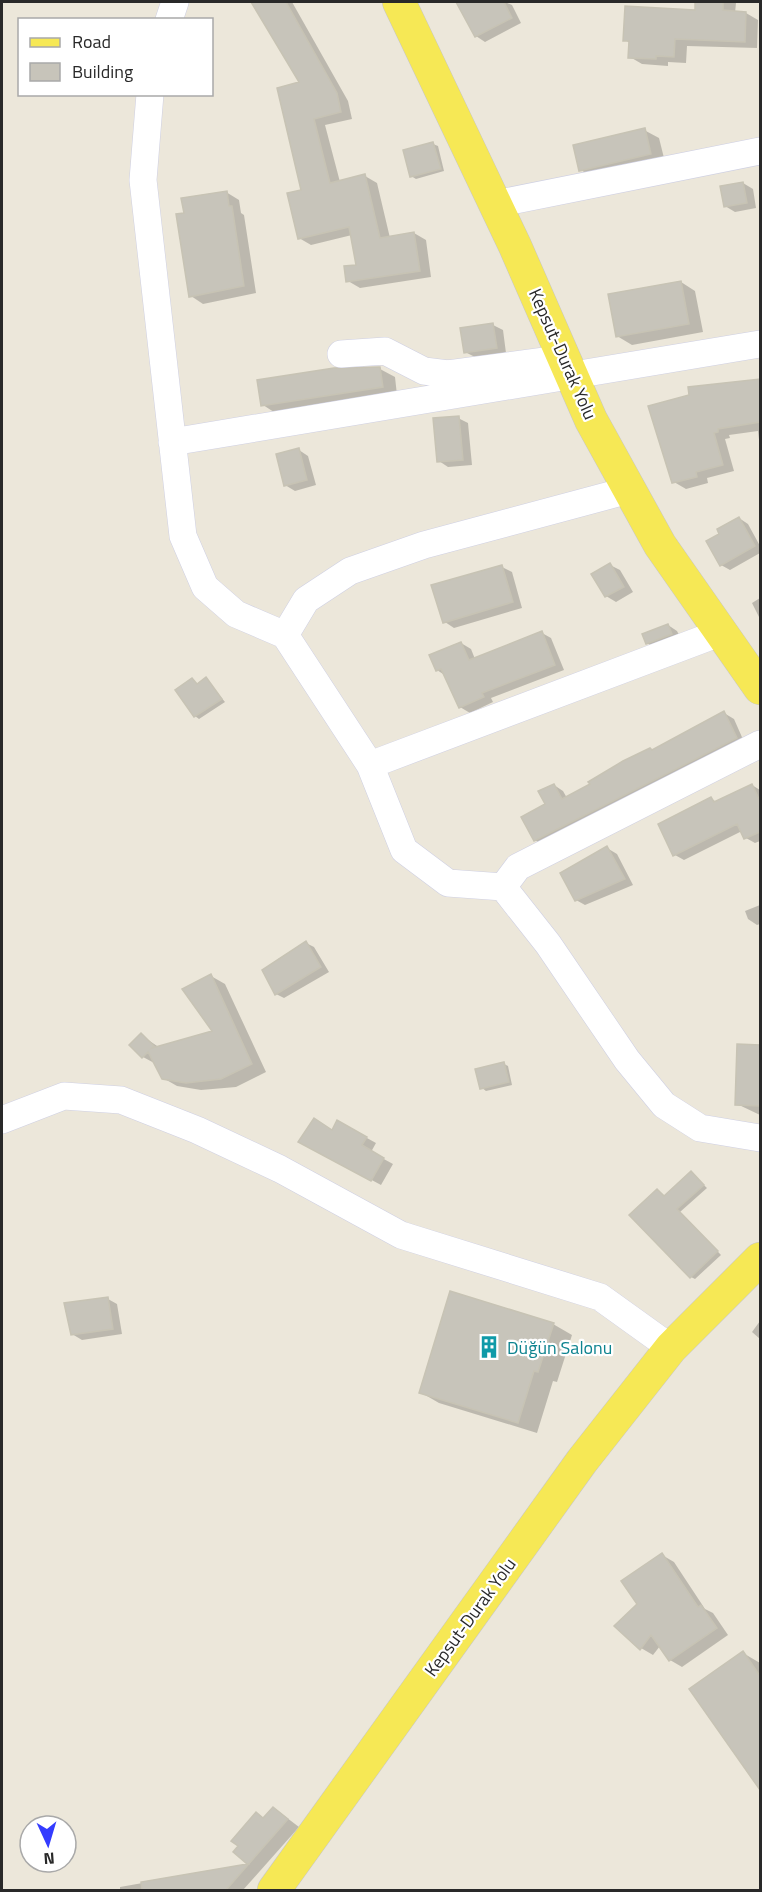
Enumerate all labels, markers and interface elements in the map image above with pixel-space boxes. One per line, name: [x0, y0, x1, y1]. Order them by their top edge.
legend: [18, 18, 213, 96]
text: Road: [72, 28, 111, 55]
text: Building: [72, 58, 133, 85]
street label: Kepsut-Durak Yolu: [522, 284, 604, 424]
building icon: Düğün Salonu: [476, 1334, 502, 1360]
place label: Düğün Salonu: [507, 1334, 612, 1361]
street label: Kepsut-Durak Yolu: [418, 1552, 522, 1682]
north arrow: [18, 1814, 78, 1874]
text: N: [43, 1847, 55, 1871]

